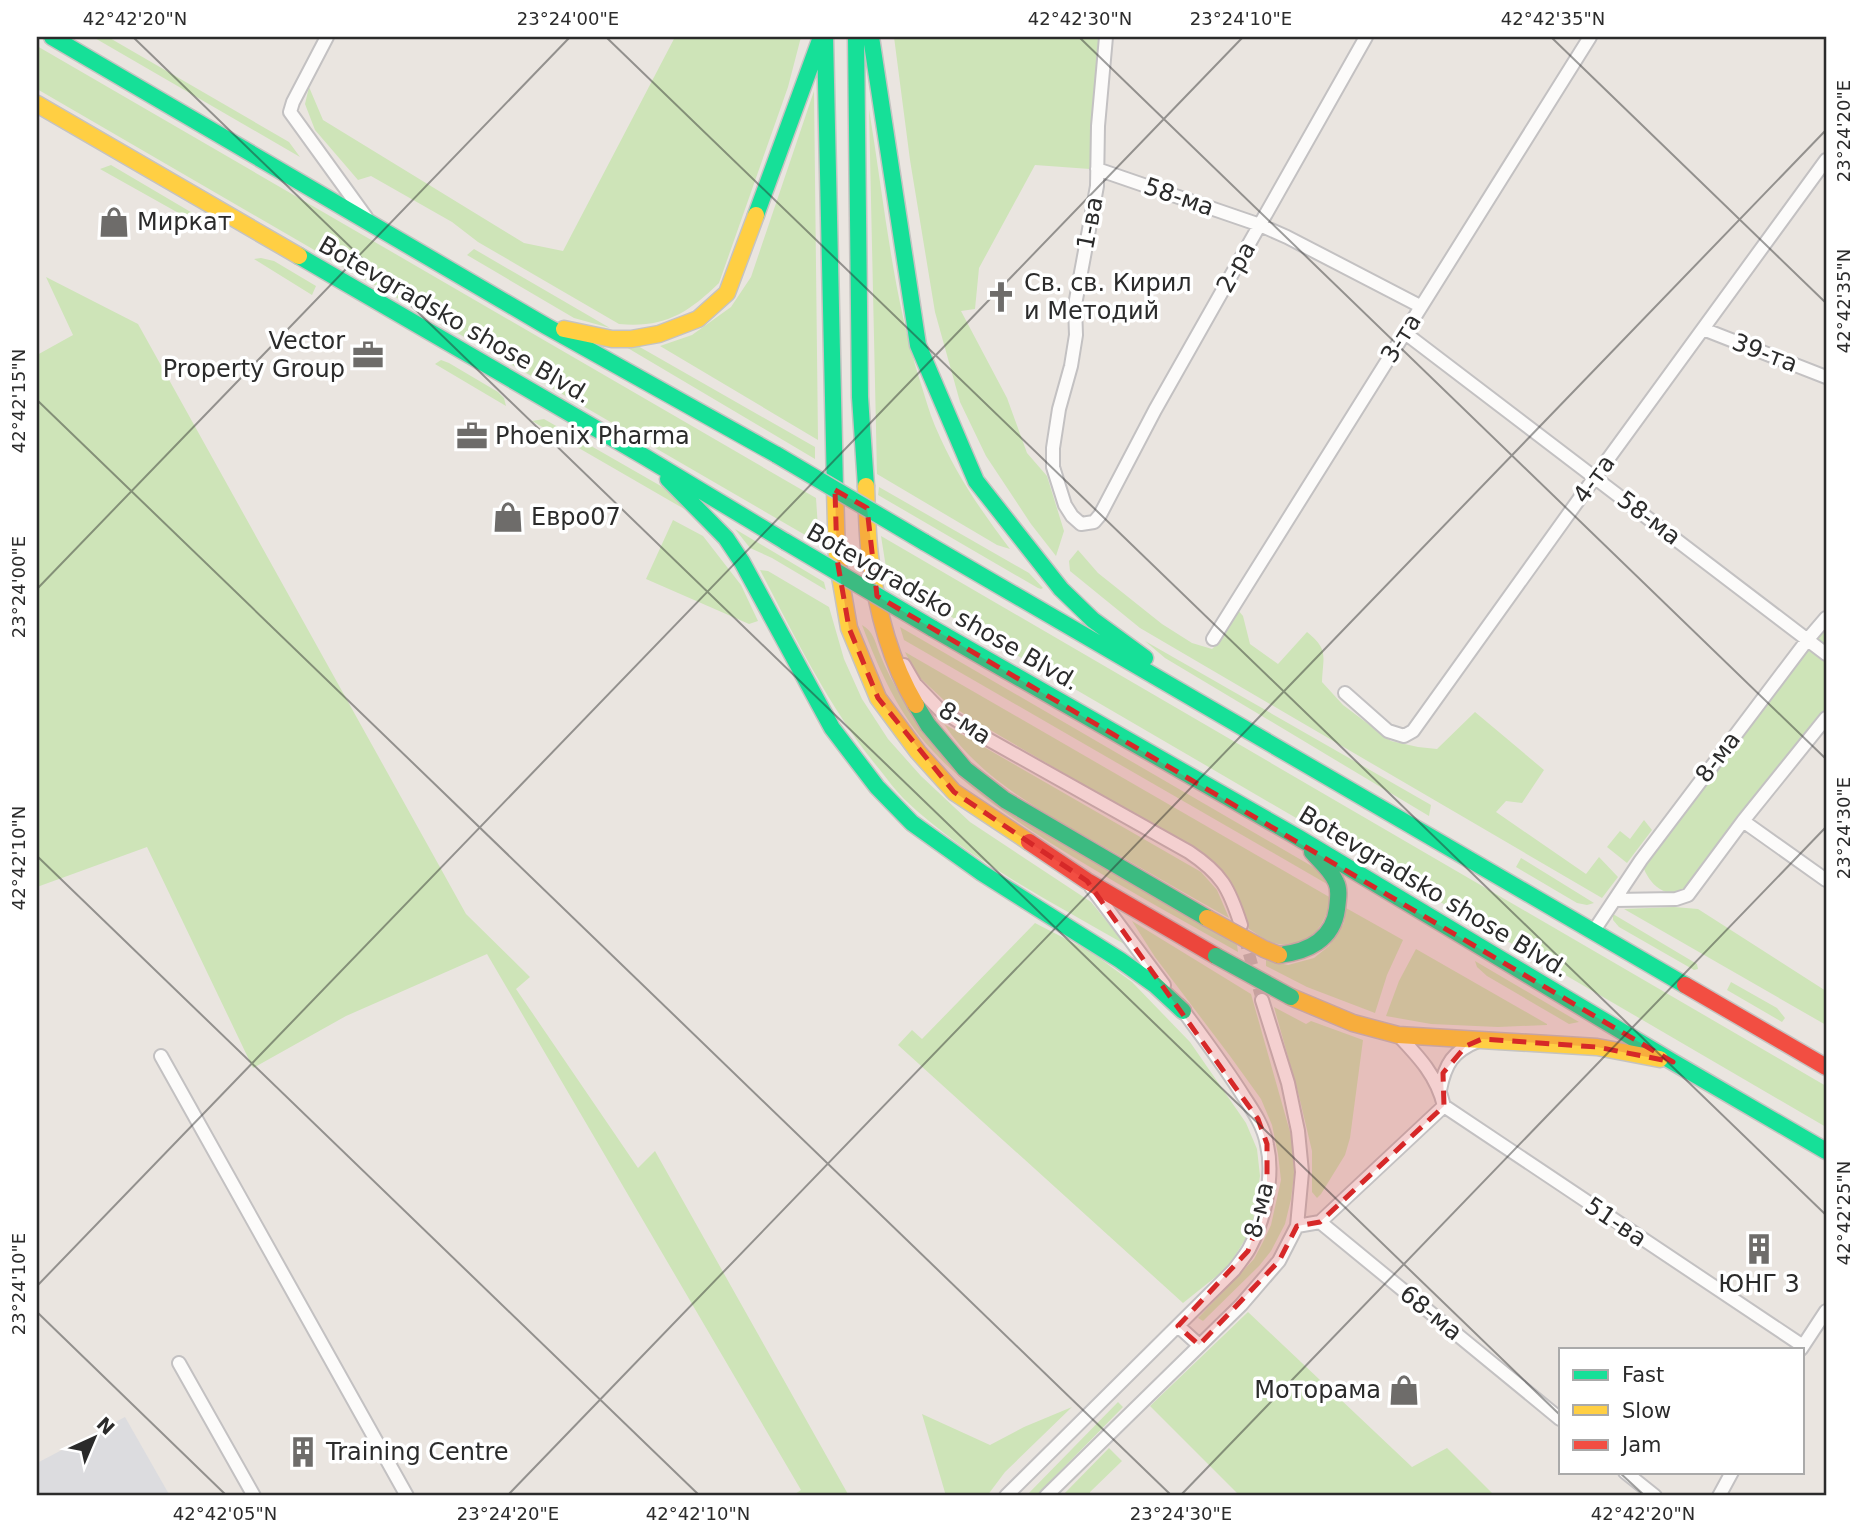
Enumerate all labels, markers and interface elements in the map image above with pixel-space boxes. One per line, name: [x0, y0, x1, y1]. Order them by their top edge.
text: 42°42'20"N: [83, 8, 187, 29]
text: 23°24'00"E: [517, 8, 619, 29]
text: 42°42'30"N: [1028, 8, 1132, 29]
text: 23°24'10"E: [1190, 8, 1292, 29]
text: 42°42'35"N: [1501, 8, 1605, 29]
text: 23°24'20"E: [1833, 80, 1854, 182]
street label: 58-ма: [1140, 172, 1218, 222]
street label: 1-ва: [1071, 194, 1109, 252]
shop icon: Миркат: [97, 205, 131, 239]
place label: Миркат: [137, 208, 232, 236]
street label: Botevgradsko shose Blvd.: [314, 230, 596, 410]
street label: 2-ра: [1211, 237, 1261, 297]
text: 42°42'35"N: [1833, 249, 1854, 353]
place label: Св. св. Кирил и Методий: [1024, 269, 1192, 325]
church icon: Св. св. Кирил и Методий: [984, 280, 1018, 314]
street label: 3-та: [1375, 308, 1427, 368]
place label: Vector Property Group: [163, 327, 345, 383]
street label: 39-та: [1728, 328, 1802, 378]
office icon: Vector Property Group: [351, 338, 385, 372]
text: 42°42'15"N: [8, 349, 29, 453]
office icon: Phoenix Pharma: [455, 419, 489, 453]
place label: Phoenix Pharma: [495, 422, 690, 450]
street label: 4-та: [1567, 449, 1621, 509]
street label: 58-ма: [1612, 485, 1686, 551]
shop icon: Евро07: [491, 500, 525, 534]
place label: Евро07: [531, 503, 621, 531]
street label: Botevgradsko shose Blvd.: [802, 517, 1084, 697]
text: 23°24'00"E: [8, 536, 29, 638]
street label: 8-ма: [934, 696, 996, 750]
street label: 8-ма: [1690, 726, 1746, 788]
text: 23°24'30"E: [1833, 777, 1854, 879]
street label: Botevgradsko shose Blvd.: [1294, 800, 1574, 984]
text: 42°42'10"N: [8, 806, 29, 910]
text: 42°42'25"N: [1833, 1161, 1854, 1265]
street label: 8-ма: [1239, 1179, 1279, 1241]
street label: 51-ва: [1580, 1191, 1652, 1253]
building icon: ЮНГ 3: [1742, 1232, 1776, 1266]
text: 23°24'10"E: [8, 1233, 29, 1335]
place label: ЮНГ 3: [1718, 1270, 1800, 1298]
street label: 68-ма: [1394, 1279, 1468, 1347]
legend: [1559, 1348, 1804, 1474]
text: Fast: [1622, 1363, 1664, 1387]
shop icon: Моторама: [1387, 1373, 1421, 1407]
place label: Моторама: [1254, 1376, 1381, 1404]
text: Slow: [1622, 1399, 1671, 1423]
north arrow: [60, 1404, 130, 1474]
text: N: [92, 1412, 119, 1439]
text: Jam: [1620, 1433, 1662, 1457]
building icon: Training Centre: [286, 1435, 320, 1469]
place label: Training Centre: [325, 1438, 509, 1466]
text: 42°42'05"N: [173, 1503, 277, 1524]
text: 23°24'20"E: [457, 1503, 559, 1524]
text: 42°42'10"N: [646, 1503, 750, 1524]
text: 23°24'30"E: [1130, 1503, 1232, 1524]
text: 42°42'20"N: [1591, 1503, 1695, 1524]

